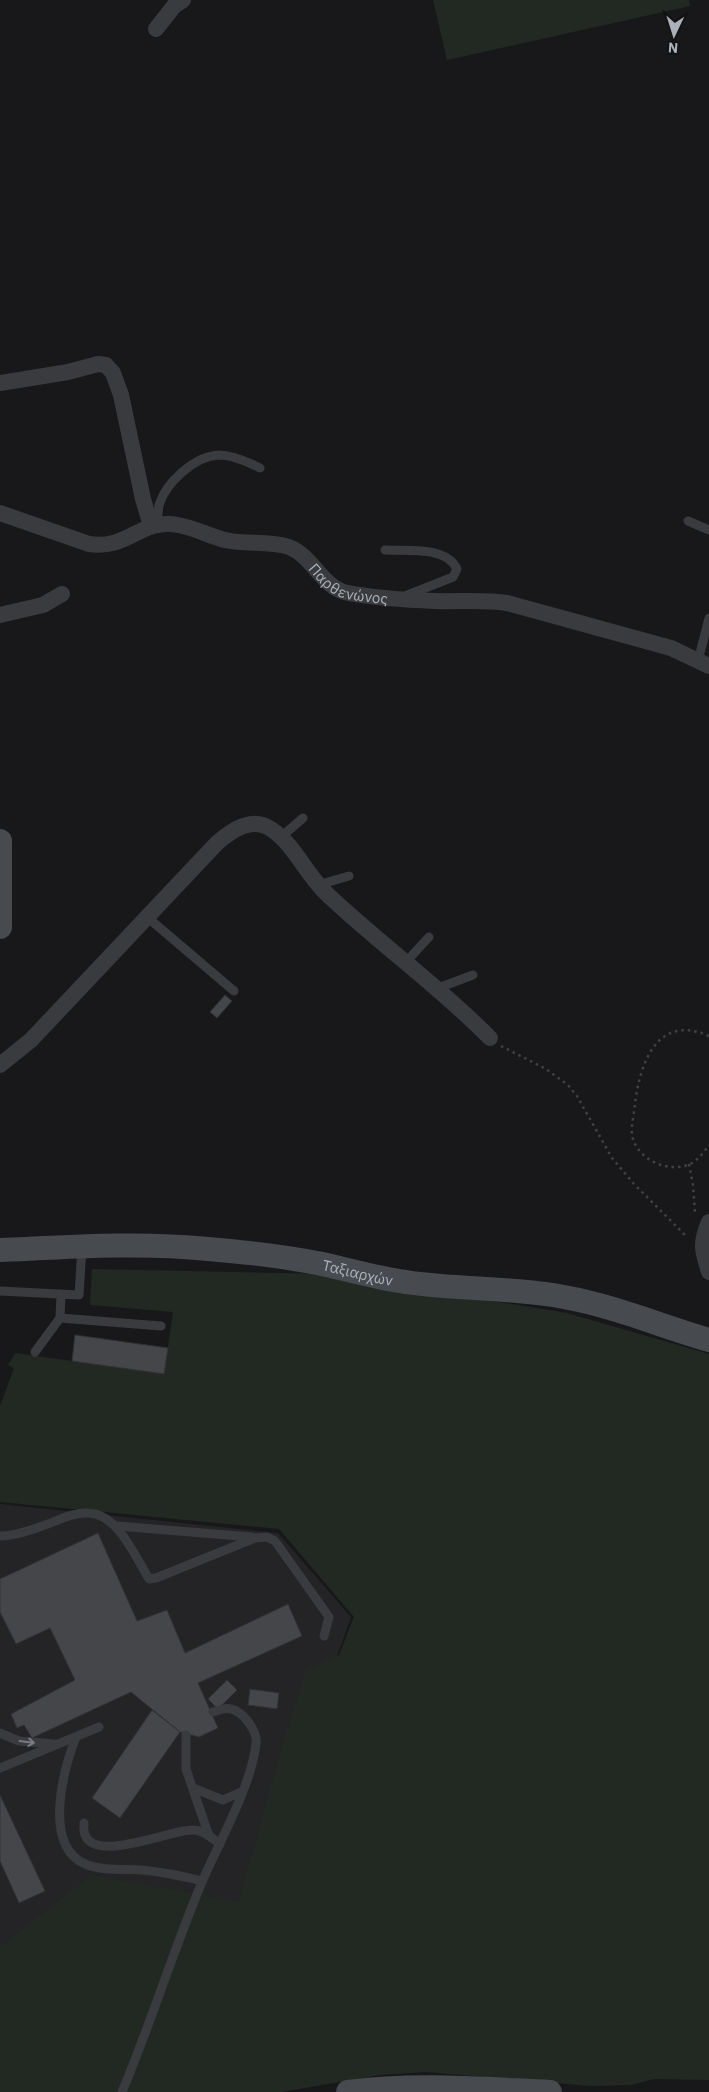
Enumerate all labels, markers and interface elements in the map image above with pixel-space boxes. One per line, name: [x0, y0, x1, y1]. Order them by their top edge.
north arrow: [649, 10, 699, 60]
text: N: [667, 39, 679, 57]
street label: Παρθενώνος: [305, 559, 389, 608]
street label: Ταξιαρχών: [321, 1255, 395, 1289]
one-way arrow: [19, 1737, 35, 1747]

